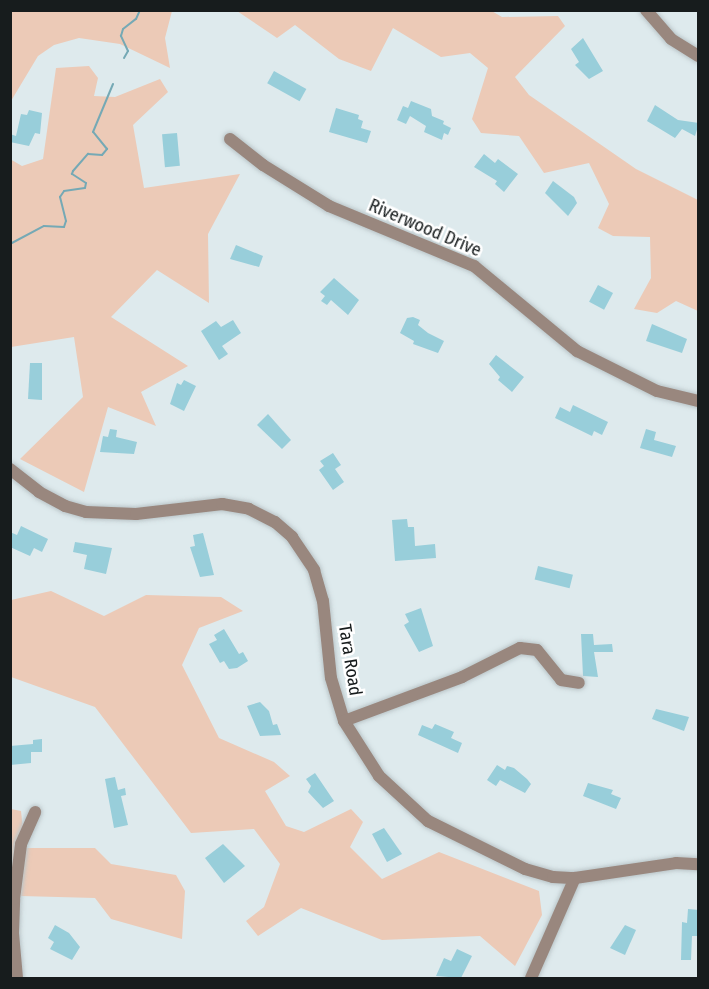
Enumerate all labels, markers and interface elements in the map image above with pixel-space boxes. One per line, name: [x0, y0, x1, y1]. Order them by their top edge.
street label: Riverwood Drive: [365, 195, 485, 261]
street label: Tara Road: [334, 623, 366, 697]

